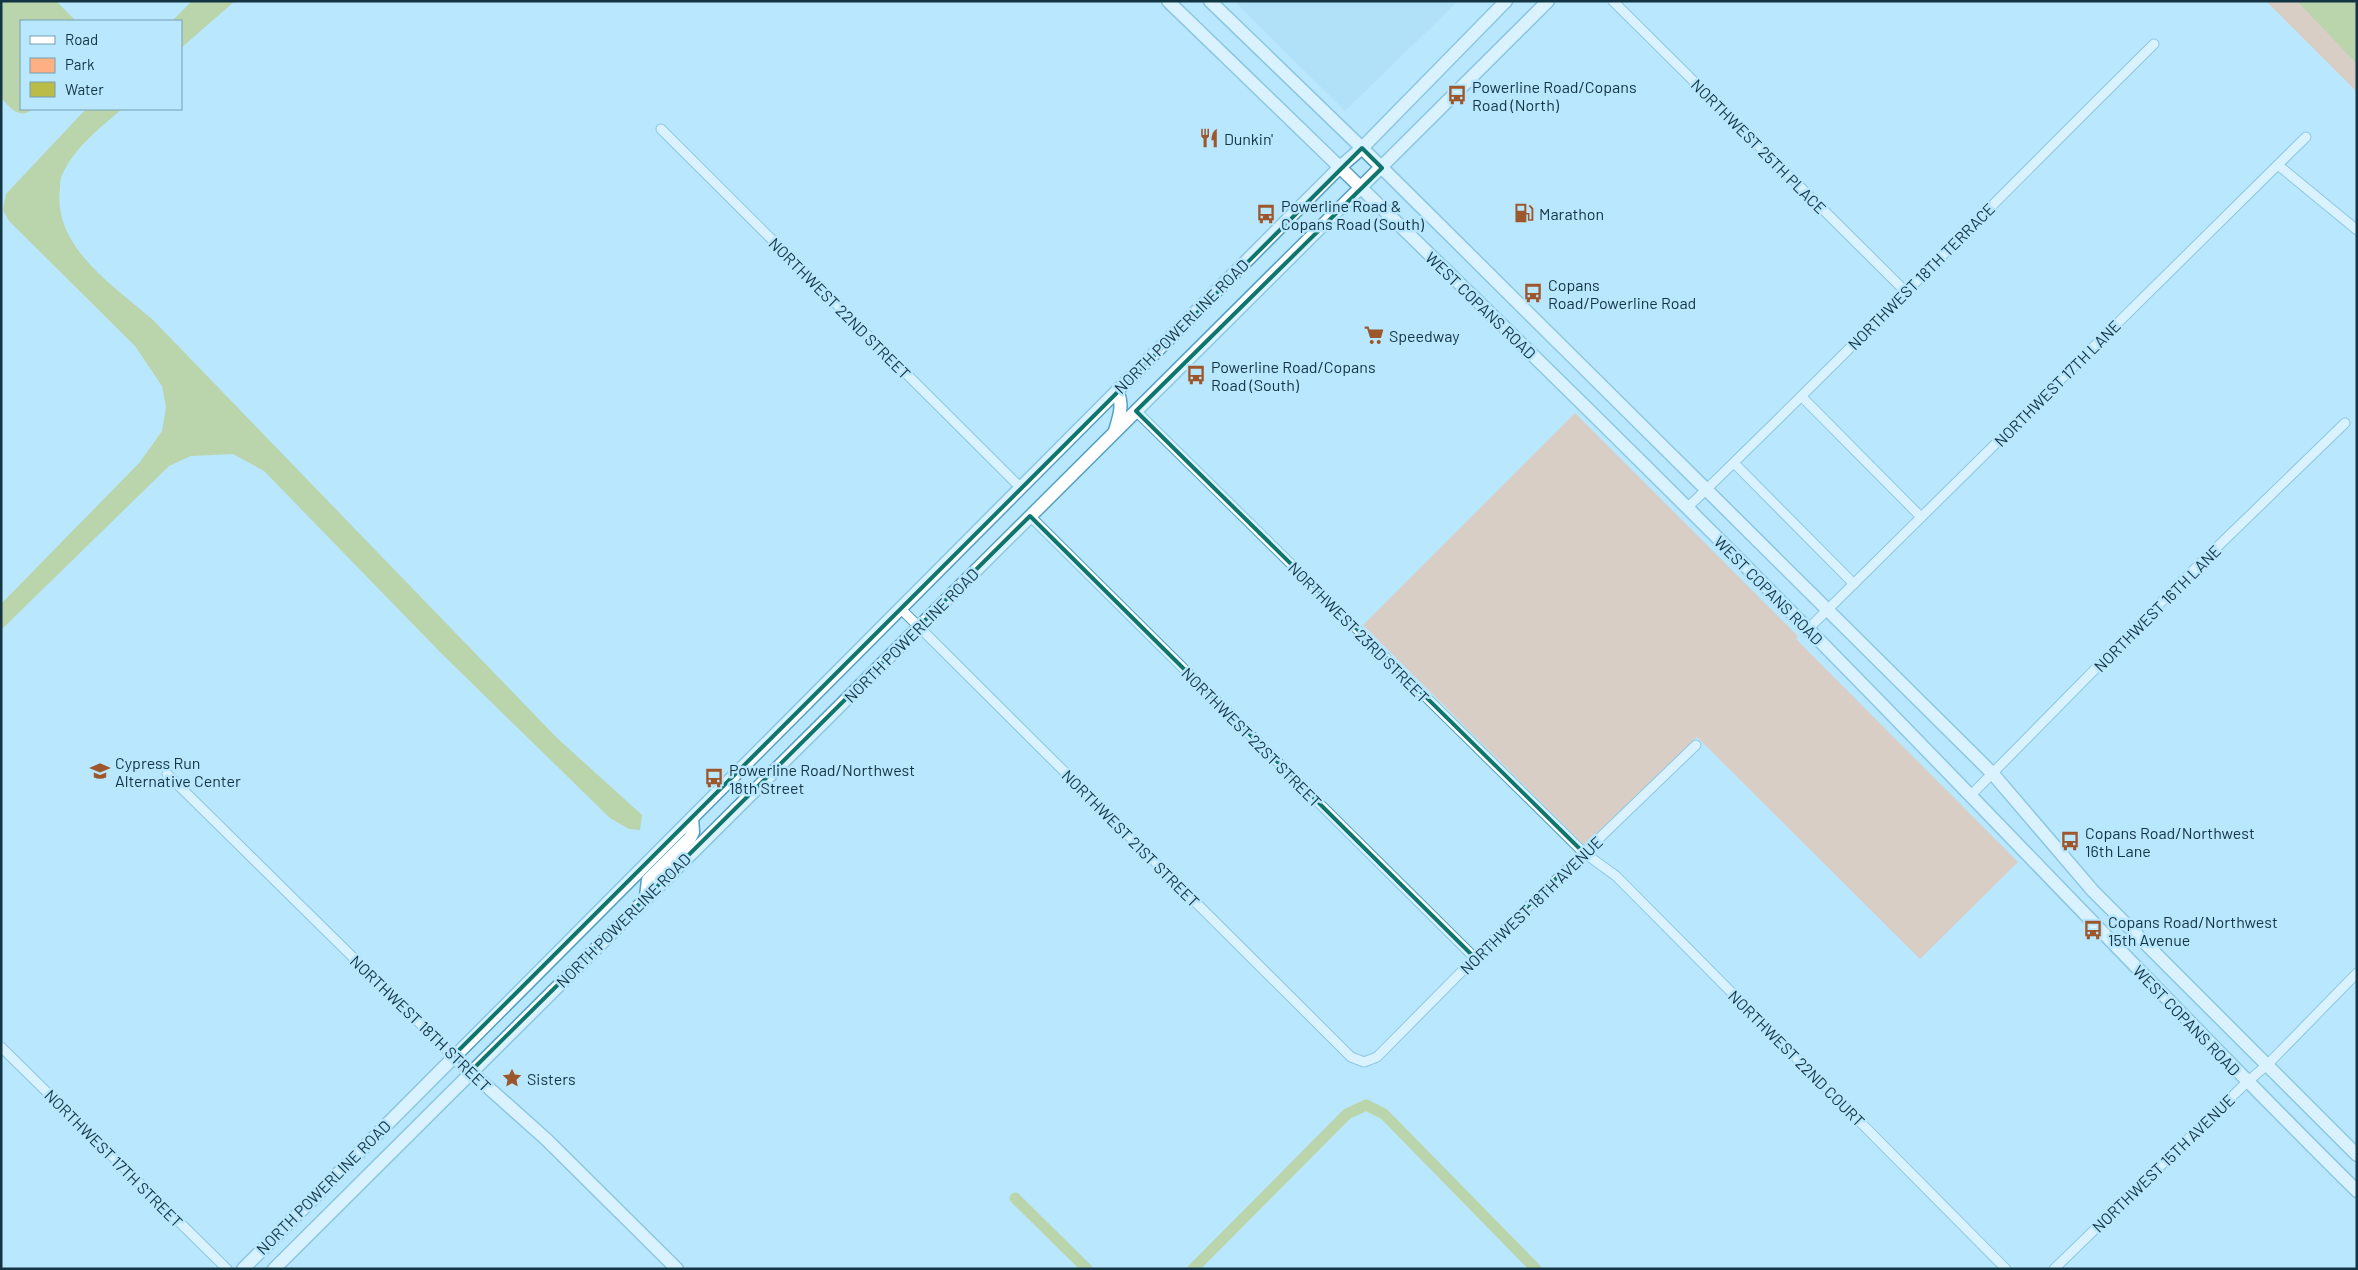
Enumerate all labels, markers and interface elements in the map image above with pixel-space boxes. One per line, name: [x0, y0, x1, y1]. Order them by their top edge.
legend: [20, 20, 182, 110]
text: Road: [65, 30, 98, 48]
text: Park: [65, 55, 95, 73]
street label: NORTHWEST 25TH PLACE: [1688, 75, 1830, 217]
place label: Powerline Road/Copans Road (North): [1472, 77, 1637, 114]
text: Water: [65, 80, 104, 98]
bus stop icon: Powerline Road/Copans Road (North): [1446, 84, 1468, 106]
restaurant icon: Dunkin': [1198, 127, 1220, 149]
place label: Dunkin': [1224, 129, 1273, 148]
place label: Powerline Road & Copans Road (South): [1281, 196, 1425, 233]
street label: NORTHWEST 18TH TERRACE: [1844, 199, 1998, 353]
fuel station icon: Marathon: [1513, 202, 1535, 224]
bus stop icon: Powerline Road & Copans Road (South): [1255, 203, 1277, 225]
place label: Marathon: [1539, 204, 1604, 223]
street label: NORTHWEST 22ND STREET: [765, 233, 915, 383]
street label: WEST COPANS ROAD: [1422, 247, 1540, 363]
street label: NORTH POWERLINE ROAD: [1110, 255, 1252, 397]
place label: Copans Road/Powerline Road: [1548, 275, 1696, 312]
bus stop icon: Copans Road/Powerline Road: [1522, 282, 1544, 304]
street label: NORTHWEST 17TH LANE: [1990, 316, 2124, 450]
supermarket icon: Speedway: [1363, 324, 1385, 346]
place label: Speedway: [1389, 326, 1460, 345]
place label: Powerline Road/Copans Road (South): [1211, 357, 1376, 394]
bus stop icon: Powerline Road/Copans Road (South): [1185, 364, 1207, 386]
street label: WEST COPANS ROAD: [1711, 532, 1827, 648]
street label: NORTHWEST 16TH LANE: [2090, 541, 2224, 675]
street label: NORTHWEST 23RD STREET: [1285, 558, 1433, 706]
street label: NORTH POWERLINE ROAD: [840, 564, 982, 706]
street label: NORTHWEST 22ST STREET: [1178, 663, 1326, 811]
place label: Cypress Run Alternative Center: [115, 753, 241, 790]
school or university icon: Cypress Run Alternative Center: [89, 760, 111, 782]
place label: Powerline Road/Northwest 18th Street: [729, 760, 915, 797]
street label: NORTHWEST 21ST STREET: [1058, 765, 1204, 911]
bus stop icon: Powerline Road/Northwest 18th Street: [703, 767, 725, 789]
place label: Copans Road/Northwest 16th Lane: [2085, 823, 2255, 860]
bus stop icon: Copans Road/Northwest 16th Lane: [2059, 830, 2081, 852]
street label: NORTHWEST 18TH AVENUE: [1456, 832, 1606, 978]
street label: NORTH POWERLINE ROAD: [552, 849, 694, 991]
place label: Copans Road/Northwest 15th Avenue: [2108, 912, 2278, 949]
bus stop icon: Copans Road/Northwest 15th Avenue: [2082, 919, 2104, 941]
street label: NORTHWEST 18TH STREET: [347, 951, 495, 1095]
street label: WEST COPANS ROAD: [2129, 961, 2245, 1079]
street label: NORTHWEST 22ND COURT: [1725, 986, 1869, 1130]
place icon: Sisters: [501, 1067, 523, 1089]
place label: Sisters: [527, 1069, 576, 1088]
street label: NORTHWEST 17TH STREET: [41, 1085, 187, 1231]
street label: NORTHWEST 15TH AVENUE: [2088, 1090, 2238, 1236]
street label: NORTH POWERLINE ROAD: [252, 1116, 394, 1258]

